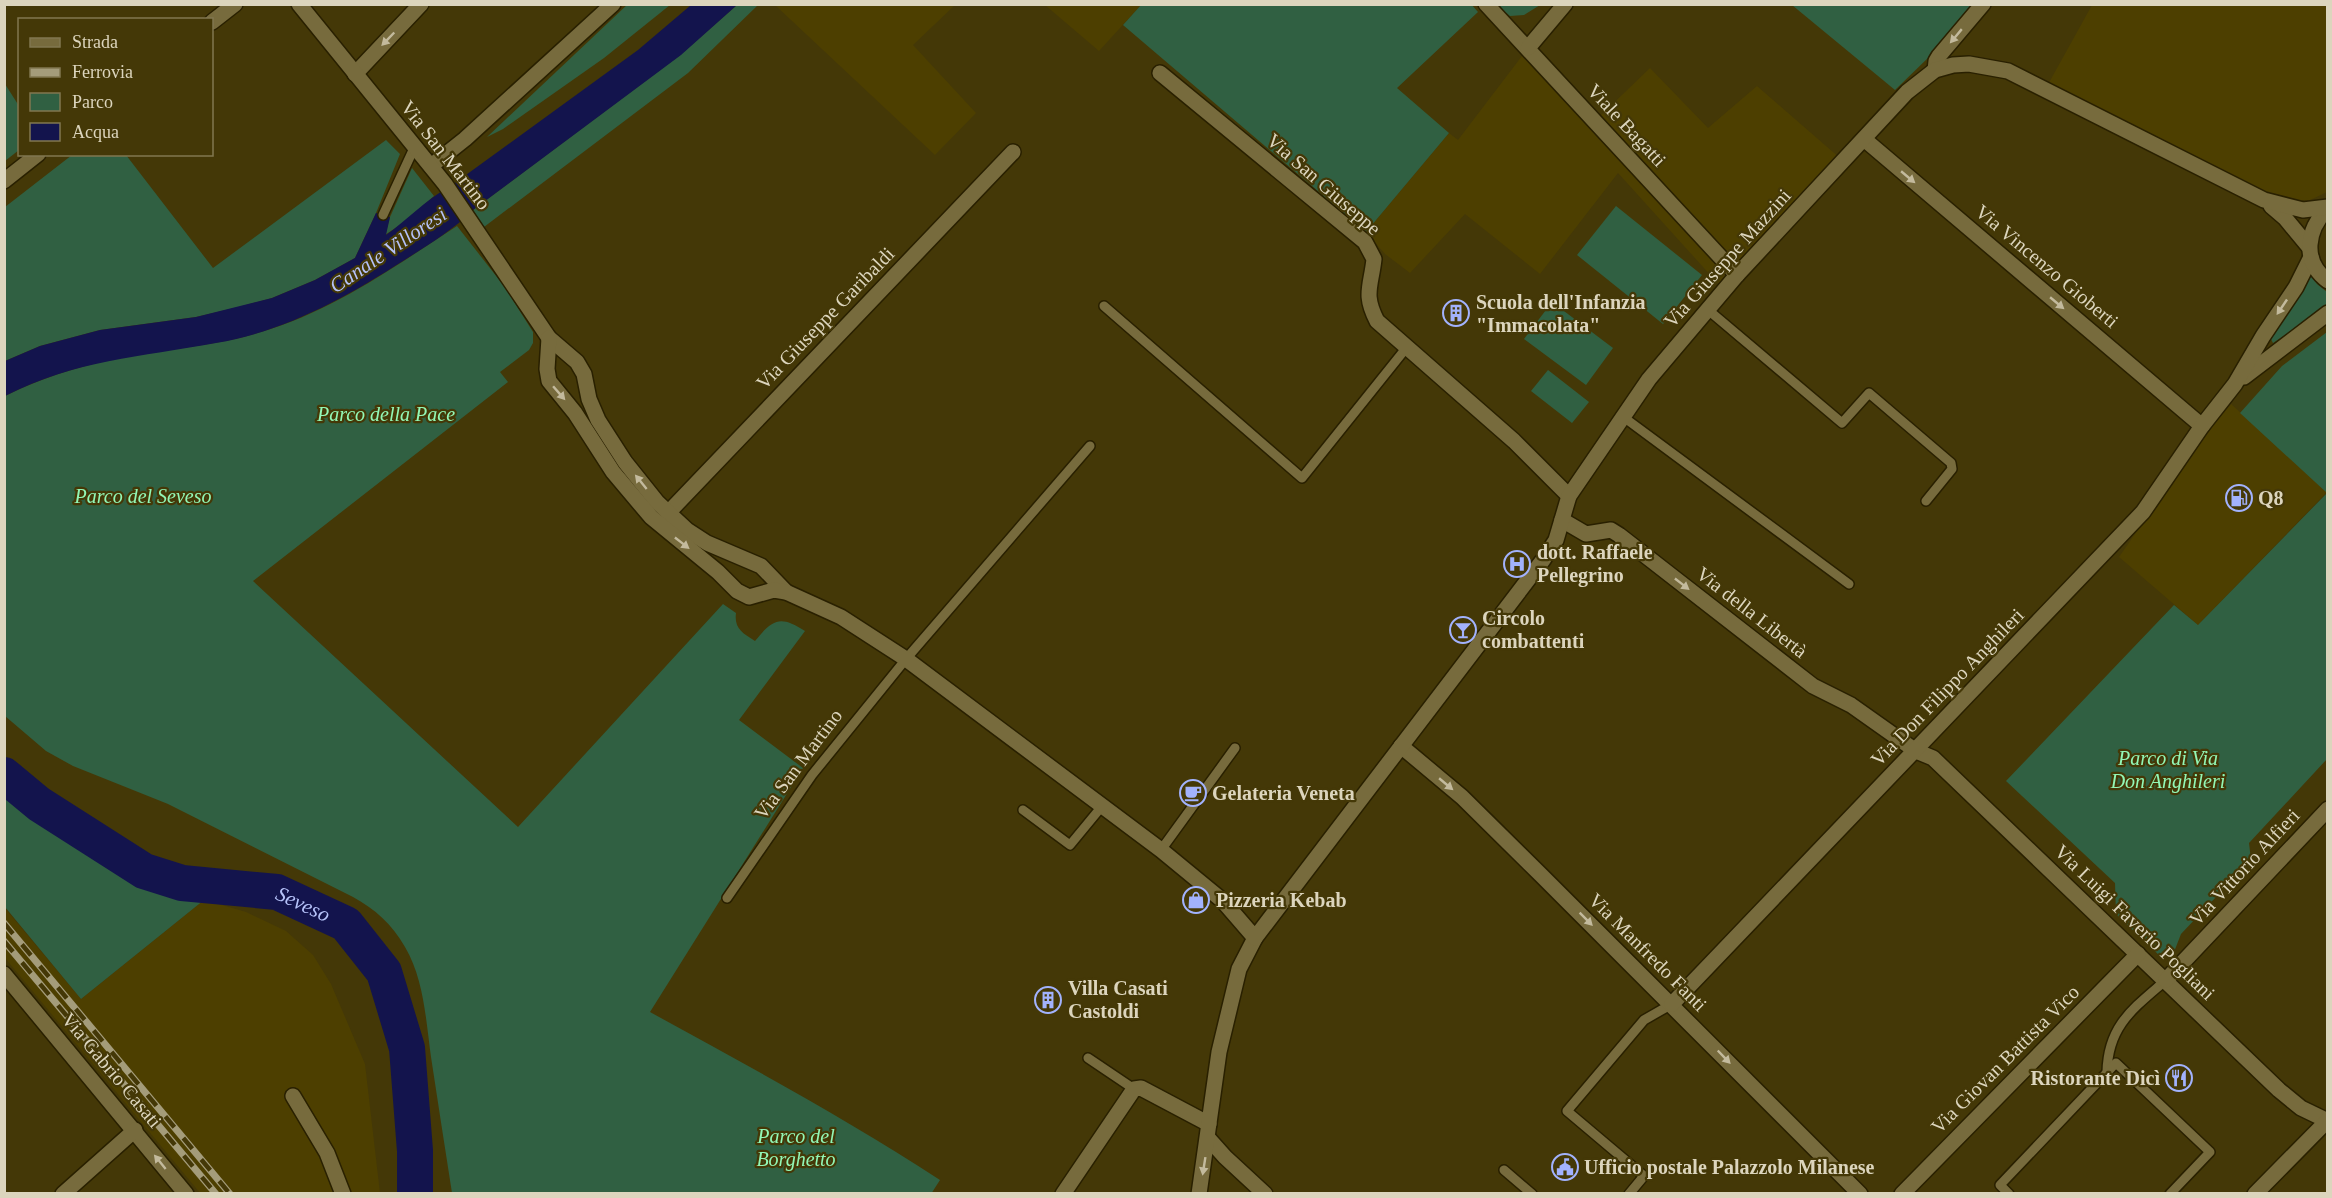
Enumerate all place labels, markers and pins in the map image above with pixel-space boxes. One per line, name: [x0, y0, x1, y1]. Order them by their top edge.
place label: Scuola dell'Infanzia "Immacolata": [1476, 291, 1645, 336]
building icon: Scuola dell'Infanzia "Immacolata": [1441, 298, 1471, 328]
fuel station icon: Q8: [2224, 483, 2254, 513]
place label: Q8: [2258, 487, 2284, 509]
place label: dott. Raffaele Pellegrino: [1537, 541, 1653, 587]
hospital icon: dott. Raffaele Pellegrino: [1502, 549, 1532, 579]
place label: Circolo combattenti: [1482, 607, 1585, 652]
bar icon: Circolo combattenti: [1448, 615, 1478, 645]
cafe icon: Gelateria Veneta: [1178, 778, 1208, 808]
place label: Gelateria Veneta: [1212, 782, 1355, 804]
shop icon: Pizzeria Kebab: [1181, 885, 1211, 915]
place label: Pizzeria Kebab: [1216, 889, 1347, 911]
place label: Villa Casati Castoldi: [1068, 977, 1168, 1022]
building icon: Villa Casati Castoldi: [1033, 985, 1063, 1015]
restaurant icon: Ristorante Dicì: [2164, 1063, 2194, 1093]
place label: Ristorante Dicì: [2031, 1067, 2160, 1089]
public building icon: Ufficio postale Palazzolo Milanese: [1550, 1152, 1580, 1182]
place label: Ufficio postale Palazzolo Milanese: [1584, 1156, 1875, 1179]

